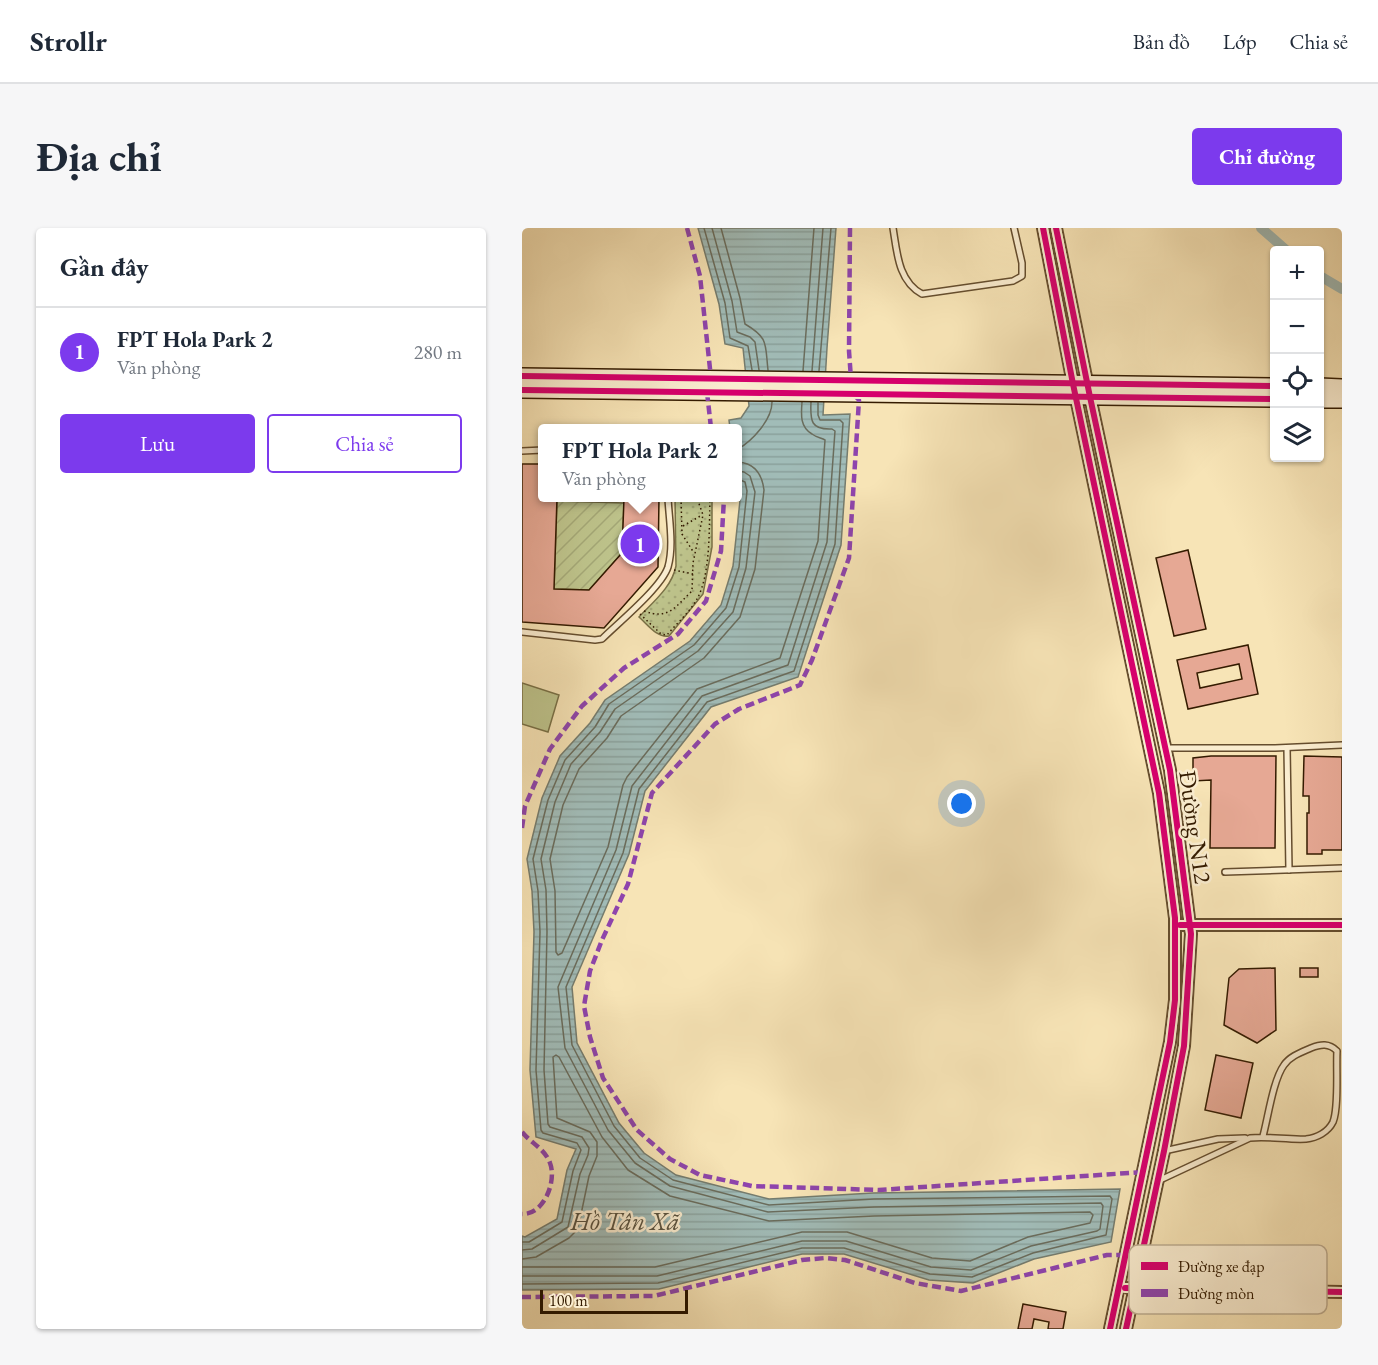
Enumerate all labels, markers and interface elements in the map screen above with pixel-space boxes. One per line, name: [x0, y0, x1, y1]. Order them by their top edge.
text: Strollr: [30, 23, 107, 59]
text: Bản đồ: [1133, 28, 1190, 55]
text: Lớp: [1223, 28, 1257, 55]
text: Chia sẻ: [1290, 28, 1348, 55]
button: Chỉ đường: [1192, 128, 1342, 185]
text: Địa chỉ: [36, 129, 162, 184]
map controls: [1270, 246, 1324, 462]
button: +: [1270, 246, 1324, 300]
text: Gần đây: [60, 250, 149, 284]
button: −: [1270, 300, 1324, 354]
text: FPT Hola Park 2: [117, 325, 273, 354]
text: 1: [74, 339, 85, 365]
text: 280 m: [414, 339, 462, 365]
text: Văn phòng: [117, 354, 201, 380]
button: locate: [1270, 354, 1324, 408]
button: layers: [1270, 408, 1324, 462]
button: Lưu: [60, 414, 255, 473]
button: Chia sẻ: [267, 414, 462, 473]
popup: [538, 424, 742, 502]
text: FPT Hola Park 2: [562, 436, 718, 465]
text: Văn phòng: [562, 465, 646, 491]
pin: 1: [620, 522, 660, 566]
street label: Đường N12: [1172, 768, 1219, 886]
your location: [947, 789, 976, 818]
water label: Hồ Tân Xã: [569, 1204, 680, 1238]
legend: [1129, 1245, 1327, 1314]
text: Đường xe đạp: [1178, 1256, 1264, 1277]
text: Đường mòn: [1178, 1283, 1255, 1304]
scale bar: [540, 1287, 688, 1314]
text: 100 m: [549, 1290, 588, 1311]

